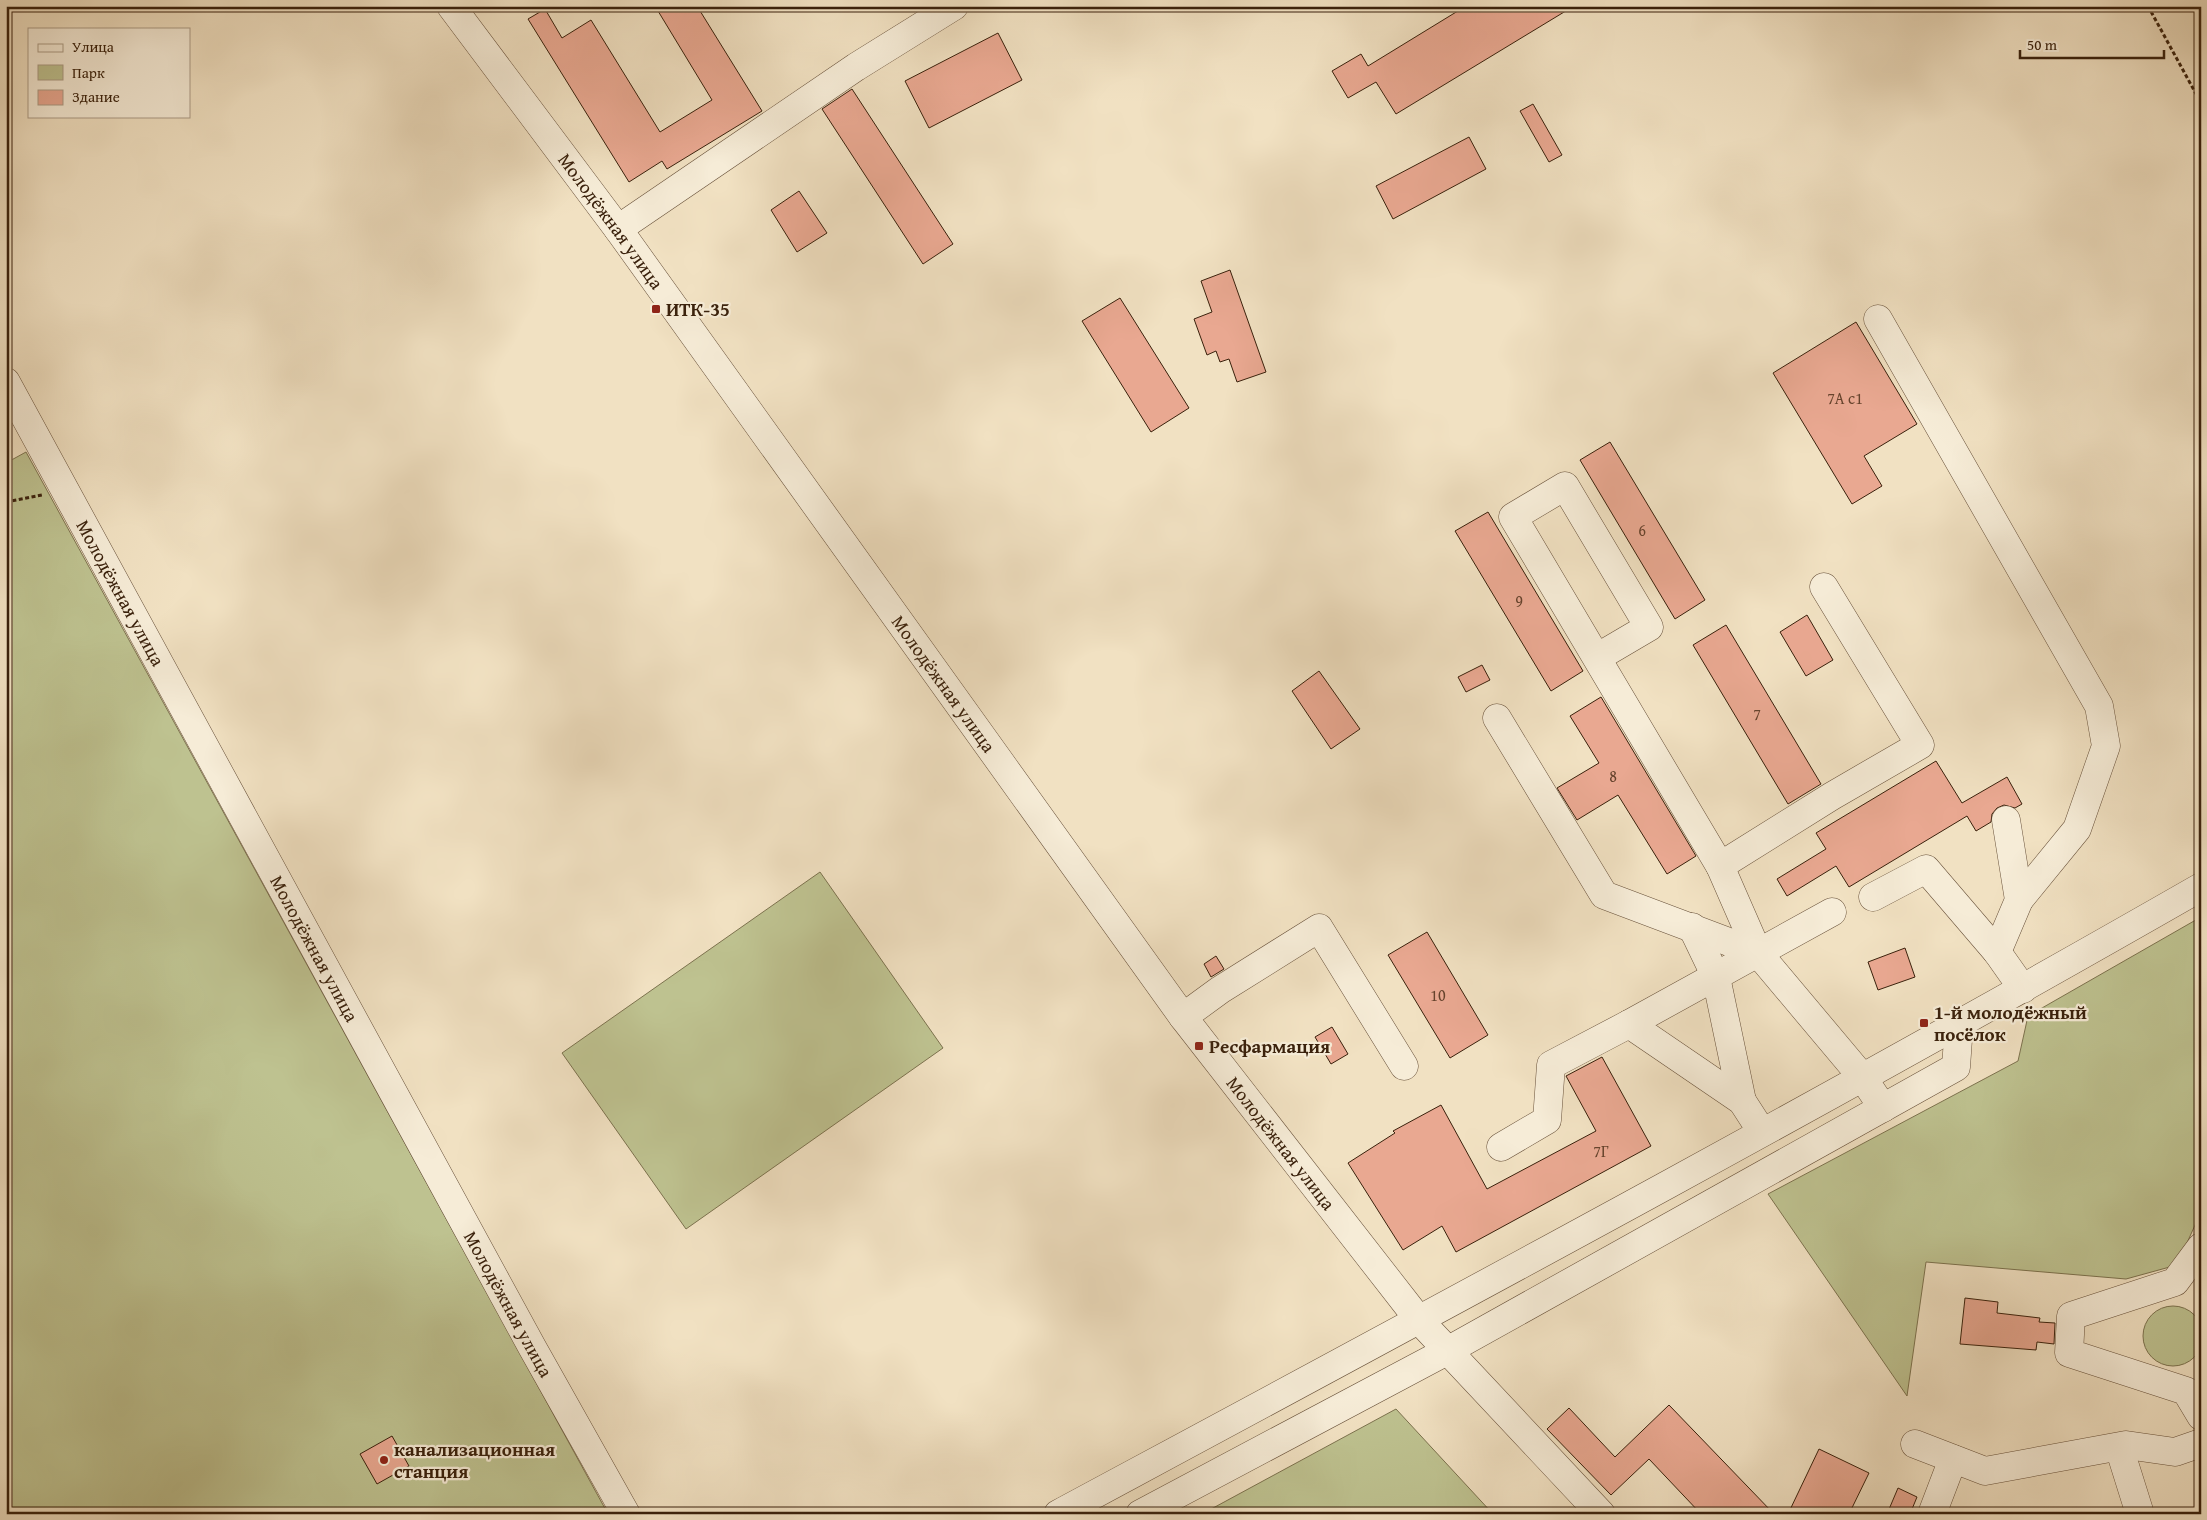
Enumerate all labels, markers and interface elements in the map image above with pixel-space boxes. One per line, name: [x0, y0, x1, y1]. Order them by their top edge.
legend: [28, 28, 190, 118]
scale bar: [2020, 28, 2163, 60]
text: 50 m: [2027, 34, 2058, 55]
text: Улица: [72, 36, 115, 57]
text: Парк: [72, 62, 105, 83]
text: Здание: [72, 86, 120, 107]
street label: Молодёжная улица: [552, 147, 671, 295]
place label: ИТК-35: [666, 295, 730, 323]
marker: ИТК-35: [650, 303, 662, 315]
house number: 7А с1: [1827, 386, 1863, 410]
street label: Молодёжная улица: [70, 514, 172, 671]
house number: 6: [1638, 518, 1646, 542]
house number: 9: [1515, 589, 1523, 613]
street label: Молодёжная улица: [885, 609, 1003, 758]
house number: 7: [1753, 702, 1761, 726]
house number: 8: [1609, 764, 1617, 788]
street label: Молодёжная улица: [263, 870, 366, 1027]
house number: 10: [1430, 983, 1446, 1007]
place label: 1-й молодёжный посёлок: [1934, 998, 2087, 1048]
marker: 1-й молодёжный посёлок: [1918, 1017, 1930, 1029]
place label: Ресфармация: [1209, 1032, 1330, 1060]
marker: Ресфармация: [1193, 1040, 1205, 1052]
street label: Молодёжная улица: [1220, 1070, 1342, 1216]
house number: 7Г: [1593, 1139, 1609, 1163]
street label: Молодёжная улица: [457, 1226, 560, 1382]
place label: канализационная станция: [394, 1435, 555, 1485]
marker: канализационная станция: [378, 1454, 390, 1466]

